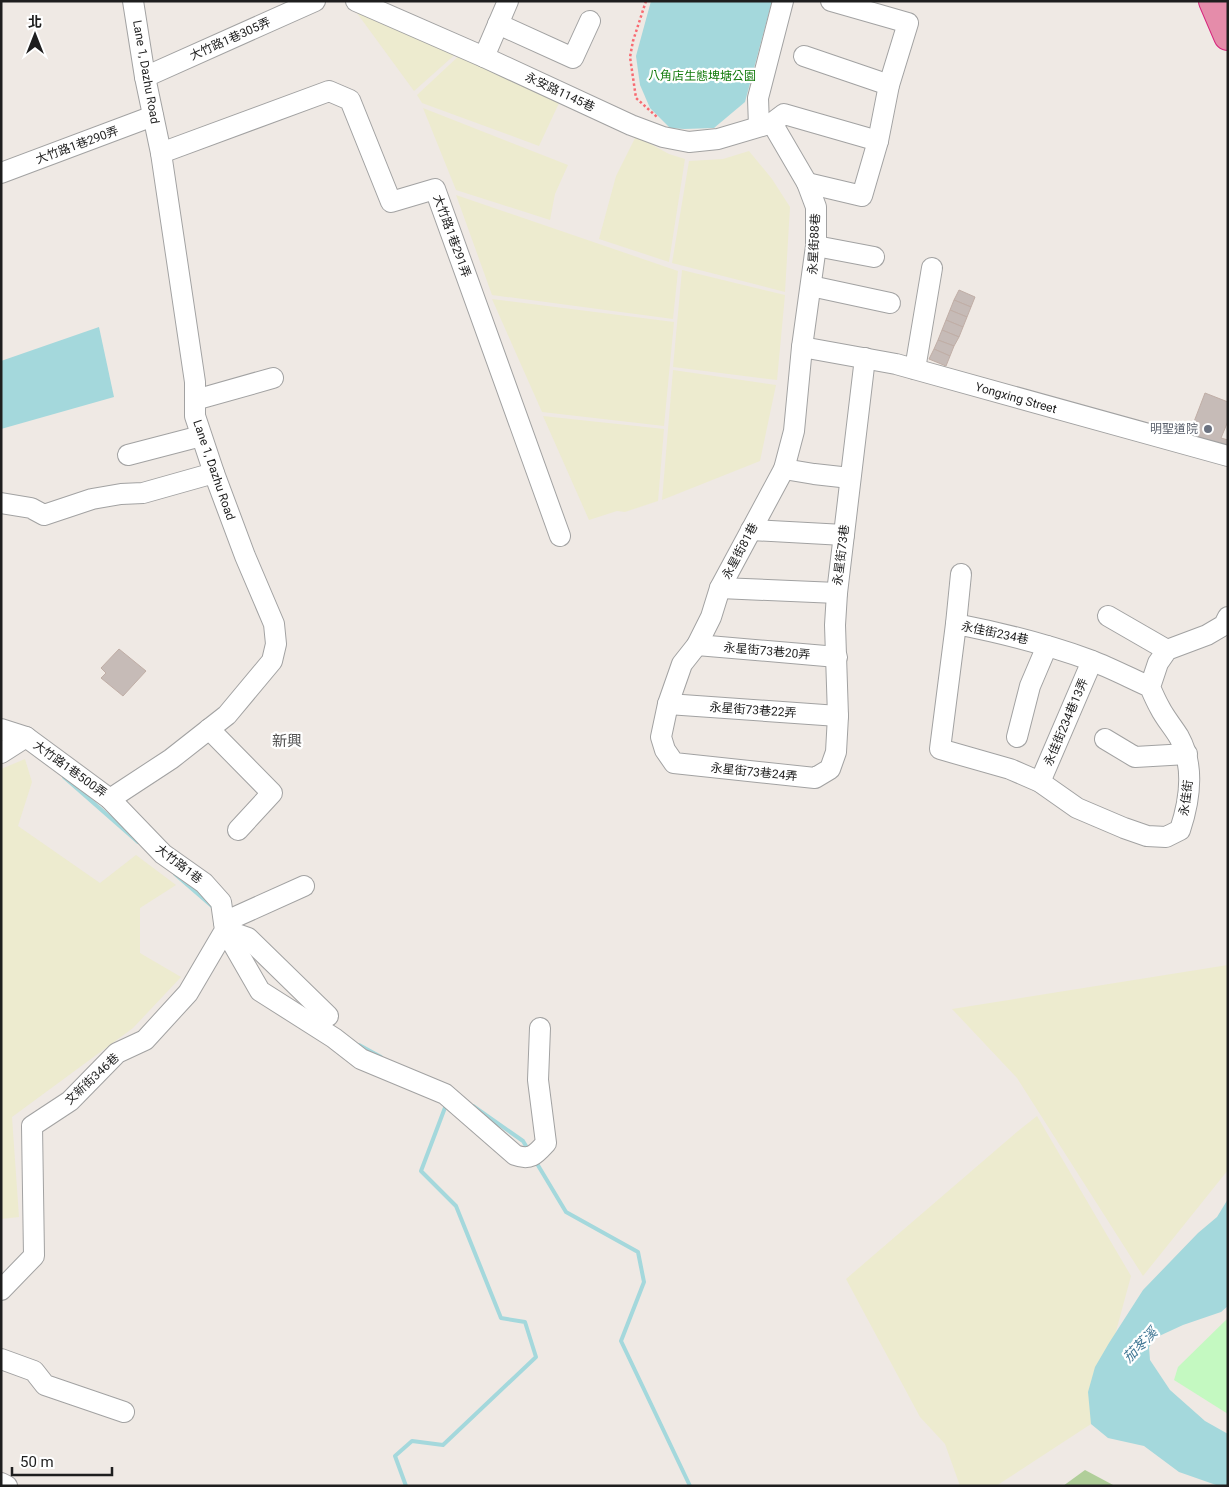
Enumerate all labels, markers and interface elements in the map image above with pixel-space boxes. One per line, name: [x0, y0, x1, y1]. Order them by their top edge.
north arrow: [10, 10, 60, 60]
text: 北: [28, 14, 42, 30]
street label: 大竹路1巷305弄: [187, 15, 273, 63]
street label: Lane 1, Dazhu Road: [130, 19, 162, 125]
park label: 八角店生態埤塘公園: [648, 69, 756, 83]
street label: 永安路1145巷: [523, 70, 597, 114]
street label: 大竹路1巷290弄: [34, 124, 120, 166]
street label: 大竹路1巷291弄: [431, 193, 473, 279]
street label: 永星街88巷: [805, 213, 823, 275]
street label: Yongxing Street: [974, 380, 1058, 416]
street label: Lane 1, Dazhu Road: [190, 418, 238, 522]
place label: 明聖道院: [1150, 422, 1198, 436]
marker: 明聖道院: [1202, 423, 1214, 435]
street label: 永星街81巷: [719, 521, 761, 581]
street label: 永星街73巷: [830, 524, 852, 586]
street label: 永佳街234巷: [960, 619, 1030, 647]
street label: 永星街73巷20弄: [723, 640, 811, 662]
street label: 永佳街234巷13弄: [1041, 676, 1091, 768]
street label: 永星街73巷22弄: [709, 700, 797, 720]
district label: 新興: [272, 732, 302, 750]
street label: 大竹路1巷500弄: [31, 738, 109, 800]
street label: 永星街73巷24弄: [710, 760, 798, 784]
street label: 永佳街: [1177, 779, 1195, 817]
street label: 大竹路1巷: [153, 842, 205, 886]
street label: 文新街346巷: [62, 1051, 122, 1107]
water label: 茄苳溪: [1120, 1323, 1162, 1366]
scale bar: [12, 1444, 112, 1476]
text: 50 m: [20, 1453, 54, 1471]

